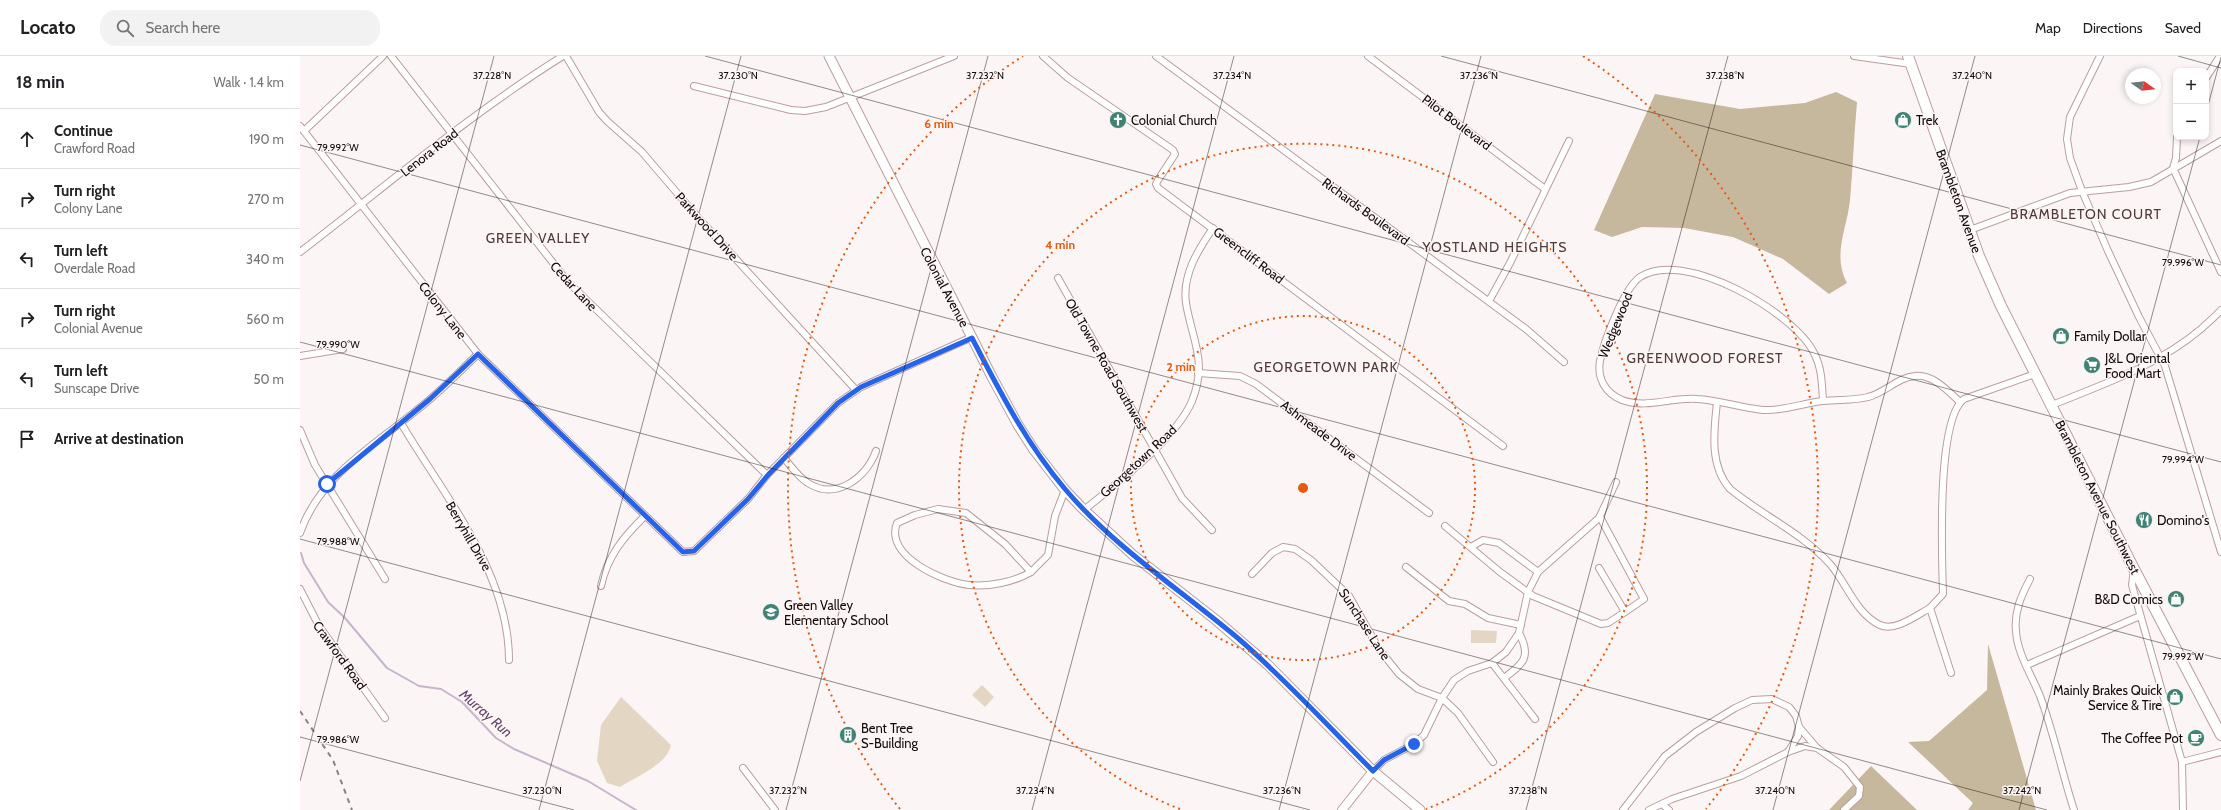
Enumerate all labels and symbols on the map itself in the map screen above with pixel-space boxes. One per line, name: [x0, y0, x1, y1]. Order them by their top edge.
north arrow: [2125, 68, 2161, 104]
text: 37.228°N: [473, 69, 511, 82]
text: 37.230°N: [718, 69, 758, 82]
text: 37.232°N: [966, 69, 1004, 82]
text: 37.234°N: [1213, 69, 1251, 82]
text: 37.236°N: [1460, 69, 1498, 82]
text: 37.238°N: [1706, 69, 1744, 82]
text: 37.240°N: [1952, 69, 1992, 82]
street label: Pilot Boulevard: [1419, 91, 1495, 153]
church icon: Colonial Church: [1108, 110, 1128, 130]
shop icon: Trek: [1893, 110, 1913, 130]
place label: Colonial Church: [1131, 112, 1217, 128]
place label: Trek: [1916, 112, 1938, 128]
text: 6 min: [924, 116, 954, 131]
street label: Lenora Road: [397, 125, 461, 179]
text: 79.992°W: [317, 141, 359, 154]
street label: Brambleton Avenue: [1933, 147, 1985, 255]
street label: Richards Boulevard: [1319, 174, 1413, 248]
street label: Parkwood Drive: [672, 189, 742, 264]
district label: BRAMBLETON COURT: [2010, 205, 2162, 223]
street label: Greencliff Road: [1210, 223, 1288, 287]
district label: GREEN VALLEY: [486, 229, 590, 247]
text: 4 min: [1045, 237, 1075, 252]
district label: YOSTLAND HEIGHTS: [1422, 238, 1567, 256]
street label: Colonial Avenue: [917, 244, 973, 330]
text: 79.996°W: [2162, 256, 2204, 269]
street label: Cedar Lane: [547, 258, 601, 314]
street label: Colony Lane: [416, 278, 471, 342]
street label: Wedgewood: [1595, 290, 1635, 360]
street label: Old Towne Road Southwest: [1062, 295, 1152, 435]
shop icon: Family Dollar: [2051, 326, 2071, 346]
place label: Family Dollar: [2074, 328, 2147, 344]
text: 79.990°W: [316, 338, 360, 351]
district label: GREENWOOD FOREST: [1626, 349, 1784, 367]
place label: J&L Oriental Food Mart: [2104, 350, 2170, 381]
supermarket icon: J&L Oriental Food Mart: [2082, 355, 2102, 375]
district label: GEORGETOWN PARK: [1254, 358, 1398, 376]
text: 2 min: [1167, 359, 1195, 374]
street label: Ashmeade Drive: [1278, 396, 1360, 464]
street label: Brambleton Avenue Southwest: [2052, 417, 2144, 577]
street label: Georgetown Road: [1096, 421, 1180, 501]
text: 79.994°W: [2162, 453, 2205, 466]
route start: [318, 475, 336, 493]
centre of rings: [1296, 481, 1310, 495]
street label: Berryhill Drive: [443, 499, 495, 574]
restaurant icon: Domino's: [2134, 510, 2154, 530]
place label: Domino's: [2157, 512, 2210, 528]
text: 79.988°W: [317, 535, 360, 548]
street label: Sunchase Lane: [1336, 585, 1394, 663]
shop icon: B&D Comics: [2166, 589, 2186, 609]
place label: B&D Comics: [2095, 591, 2164, 607]
place label: Green Valley Elementary School: [784, 597, 888, 628]
school or university icon: Green Valley Elementary School: [761, 602, 781, 622]
street label: Crawford Road: [310, 618, 370, 692]
text: 79.992°W: [2162, 650, 2204, 663]
place label: Mainly Brakes Quick Service & Tire: [2053, 682, 2162, 713]
water label: Murray Run: [455, 684, 516, 741]
shop icon: Mainly Brakes Quick Service & Tire: [2165, 687, 2185, 707]
place label: Bent Tree S-Building: [861, 720, 919, 751]
building icon: Bent Tree S-Building: [838, 725, 858, 745]
cafe icon: The Coffee Pot: [2186, 728, 2206, 748]
place label: The Coffee Pot: [2101, 730, 2184, 746]
text: 79.986°W: [317, 733, 360, 746]
route end: [1405, 735, 1423, 753]
text: 37.230°N: [522, 784, 562, 797]
text: 37.232°N: [769, 784, 807, 797]
text: 37.234°N: [1016, 784, 1054, 797]
text: 37.236°N: [1263, 784, 1301, 797]
text: 37.238°N: [1509, 784, 1547, 797]
text: 37.240°N: [1755, 784, 1795, 797]
text: 37.242°N: [2003, 784, 2041, 797]

